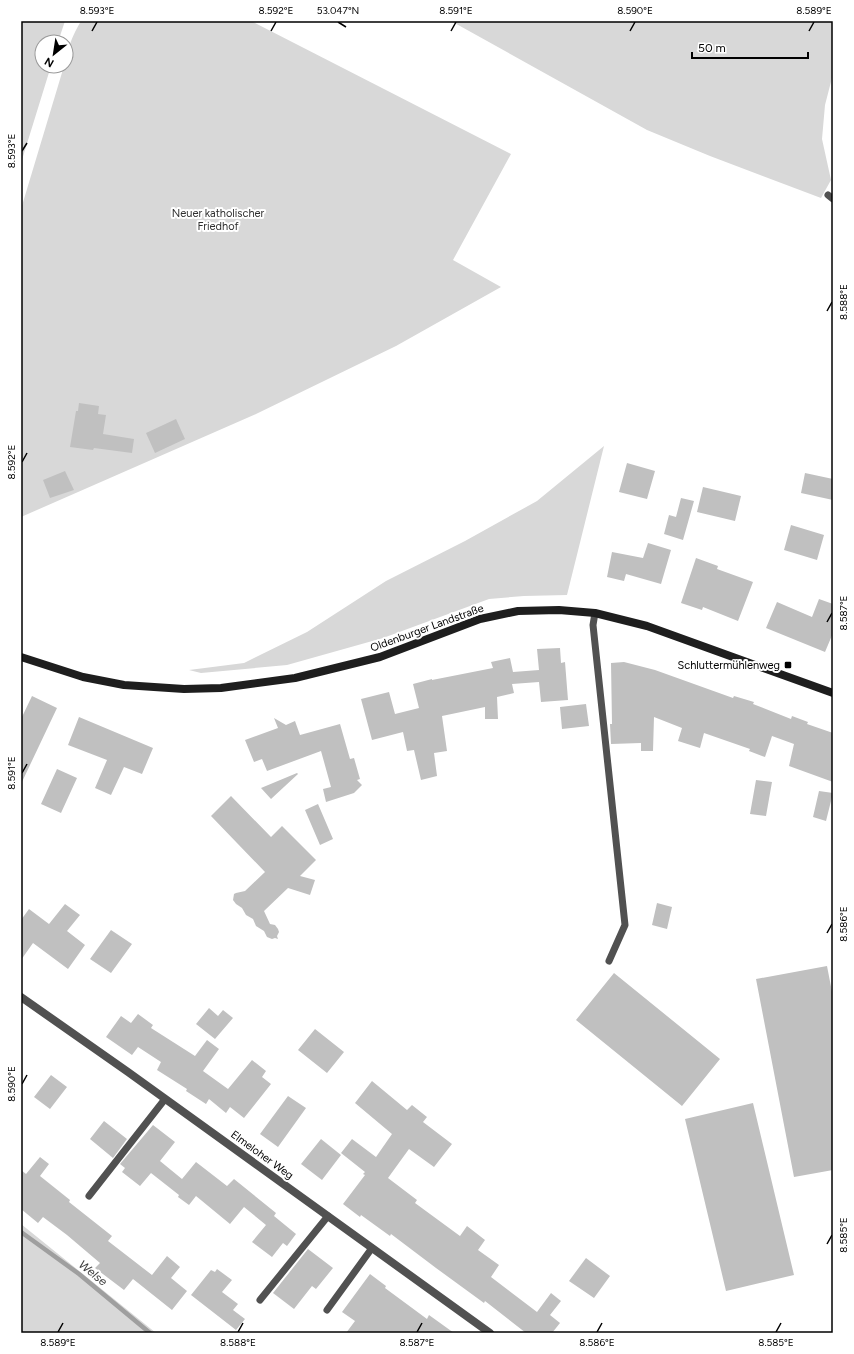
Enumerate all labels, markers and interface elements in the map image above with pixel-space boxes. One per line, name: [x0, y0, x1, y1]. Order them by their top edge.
text: 8.593°E: [80, 4, 114, 17]
text: 8.592°E: [259, 4, 293, 17]
text: 53.047°N: [317, 4, 359, 17]
text: 8.591°E: [439, 4, 473, 17]
text: 8.590°E: [617, 4, 653, 17]
text: 8.589°E: [796, 4, 832, 17]
north arrow: [34, 34, 74, 74]
scale bar: [692, 34, 808, 60]
text: 50 m: [698, 41, 726, 55]
text: N: [42, 54, 56, 70]
text: 8.593°E: [5, 134, 18, 168]
park label: Neuer katholischer Friedhof: [172, 207, 265, 233]
text: 8.588°E: [837, 284, 850, 320]
text: 8.592°E: [5, 445, 18, 479]
text: 8.587°E: [837, 595, 850, 631]
street label: Oldenburger Landstraße: [369, 601, 485, 655]
place label: Schluttermühlenweg: [678, 659, 780, 672]
marker: Schluttermühlenweg: [783, 660, 793, 670]
text: 8.591°E: [5, 756, 18, 790]
text: 8.586°E: [837, 906, 850, 942]
text: 8.590°E: [5, 1066, 18, 1102]
street label: Elmeloher Weg: [228, 1128, 296, 1182]
text: 8.585°E: [837, 1217, 850, 1253]
water label: Welse: [76, 1257, 110, 1289]
text: 8.589°E: [40, 1336, 76, 1349]
text: 8.588°E: [220, 1336, 256, 1349]
text: 8.587°E: [399, 1336, 435, 1349]
text: 8.586°E: [579, 1336, 615, 1349]
text: 8.585°E: [758, 1336, 794, 1349]

